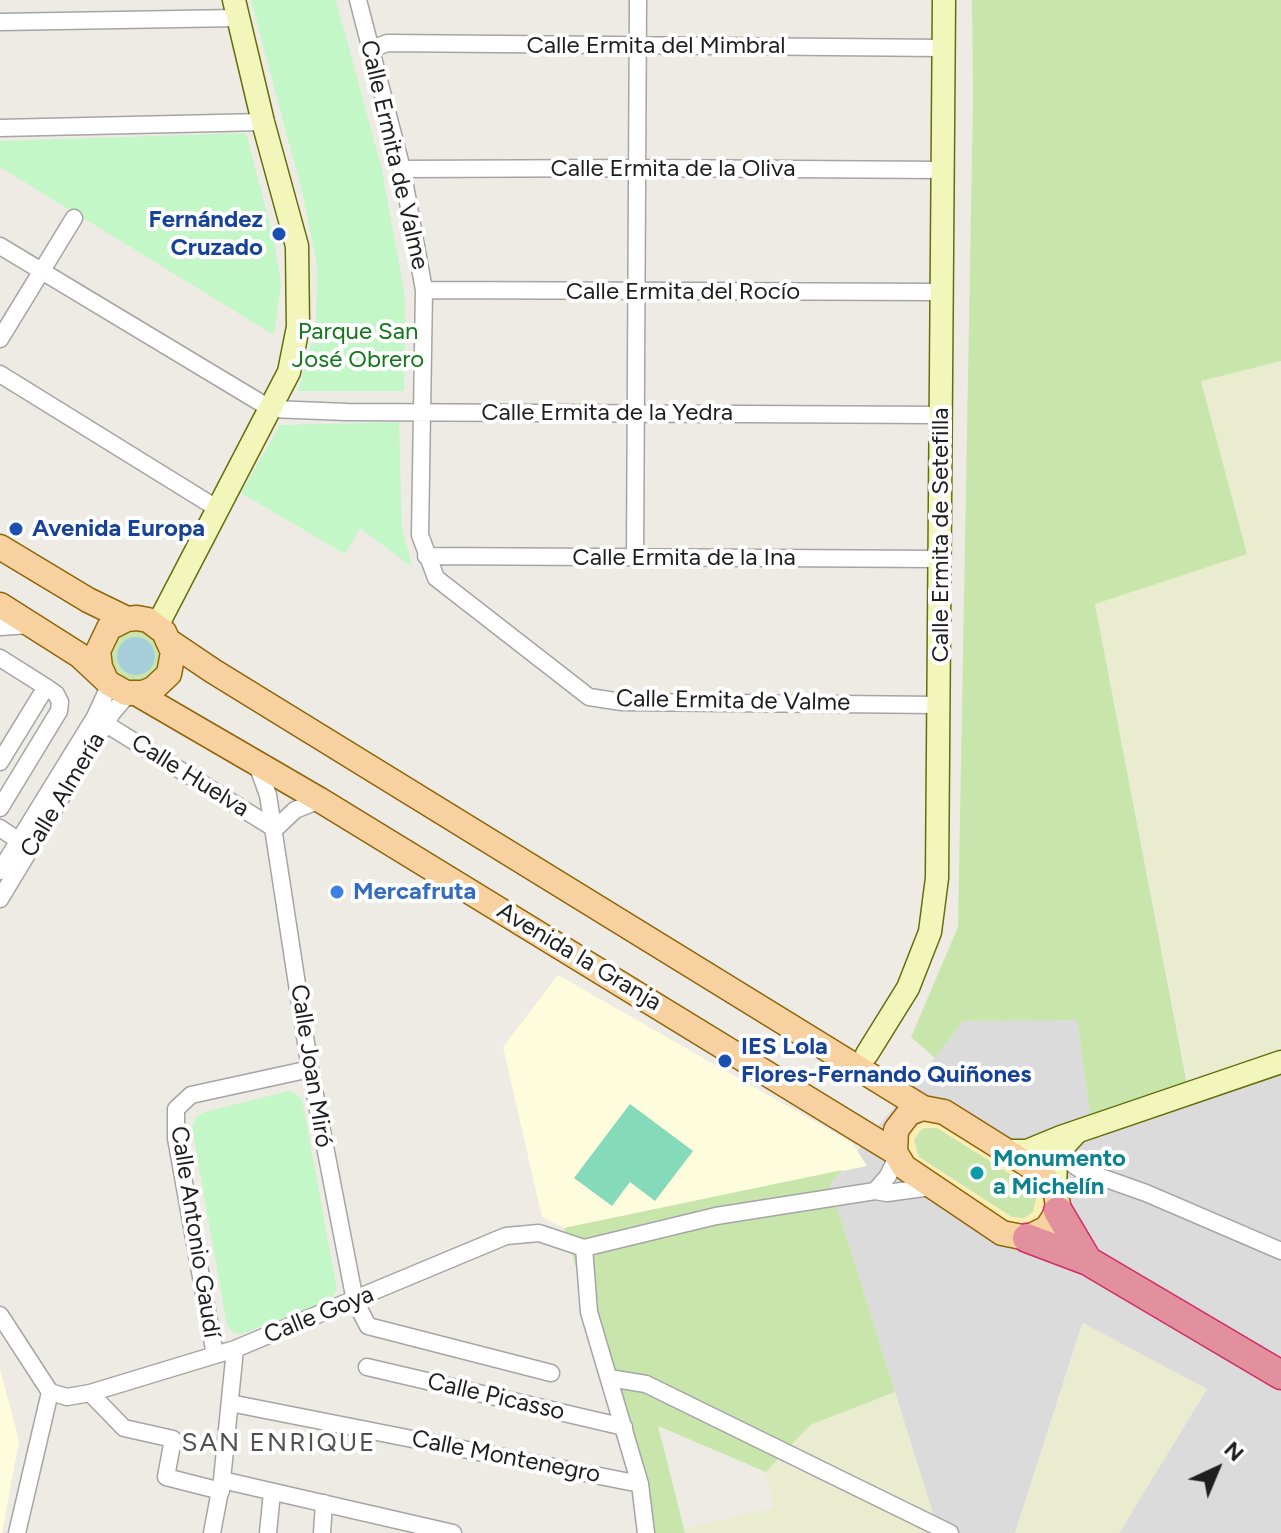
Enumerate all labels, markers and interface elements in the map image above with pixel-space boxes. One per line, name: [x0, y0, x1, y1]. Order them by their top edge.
street label: Calle Ermita del Mimbral: [527, 32, 785, 60]
street label: Calle Ermita de Valme: [354, 38, 434, 272]
street label: Calle Ermita de la Oliva: [550, 155, 796, 183]
place label: Fernández Cruzado: [149, 206, 263, 262]
marker: Fernández Cruzado: [270, 225, 288, 243]
street label: Calle Ermita del Rocío: [566, 278, 800, 306]
park label: Parque San José Obrero: [292, 318, 424, 374]
street label: Calle Ermita de la Yedra: [481, 399, 733, 427]
street label: Calle Ermita de Setefilla: [927, 408, 955, 662]
place label: Avenida Europa: [32, 515, 205, 543]
marker: Avenida Europa: [7, 520, 25, 538]
street label: Calle Ermita de la Ina: [572, 544, 796, 572]
street label: Calle Ermita de Valme: [616, 685, 850, 717]
street label: Calle Almería: [15, 728, 111, 862]
street label: Calle Huelva: [126, 728, 254, 824]
place label: Mercafruta: [353, 878, 476, 906]
marker: Mercafruta: [328, 883, 346, 901]
street label: Avenida la Granja: [492, 897, 666, 1017]
street label: Calle Joan Miró: [284, 982, 338, 1150]
place label: IES Lola Flores-Fernando Quiñones: [741, 1033, 1032, 1089]
marker: IES Lola Flores-Fernando Quiñones: [716, 1052, 734, 1070]
street label: Calle Antonio Gaudí: [164, 1124, 226, 1340]
place label: Monumento a Michelín: [993, 1145, 1126, 1201]
marker: Monumento a Michelín: [968, 1164, 986, 1182]
street label: Calle Goya: [260, 1280, 378, 1350]
street label: Calle Picasso: [425, 1367, 567, 1427]
street label: Calle Montenegro: [409, 1425, 603, 1489]
district label: SAN ENRIQUE: [181, 1427, 377, 1459]
north arrow: [1177, 1429, 1257, 1509]
text: N: [1219, 1436, 1250, 1467]

